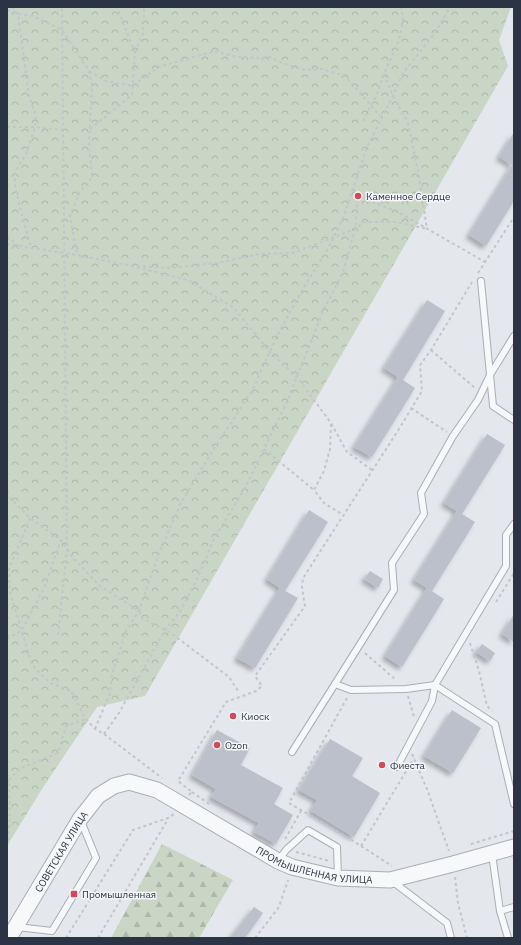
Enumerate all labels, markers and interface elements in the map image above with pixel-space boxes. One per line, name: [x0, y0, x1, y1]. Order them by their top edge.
place label: Каменное Сердце: [366, 190, 451, 203]
marker: Каменное Сердце: [353, 191, 363, 201]
place label: Киоск: [241, 710, 270, 723]
marker: Киоск: [228, 711, 238, 721]
place label: Ozon: [225, 739, 248, 752]
marker: Ozon: [212, 740, 222, 750]
place label: Фиеста: [390, 759, 425, 772]
marker: Фиеста: [377, 760, 387, 770]
street label: СОВЕТСКАЯ УЛИЦА: [32, 808, 91, 894]
street label: ПРОМЫШЛЕННАЯ УЛИЦА: [253, 843, 374, 886]
place label: Промышленная: [82, 888, 156, 901]
marker: Промышленная: [69, 889, 79, 899]

